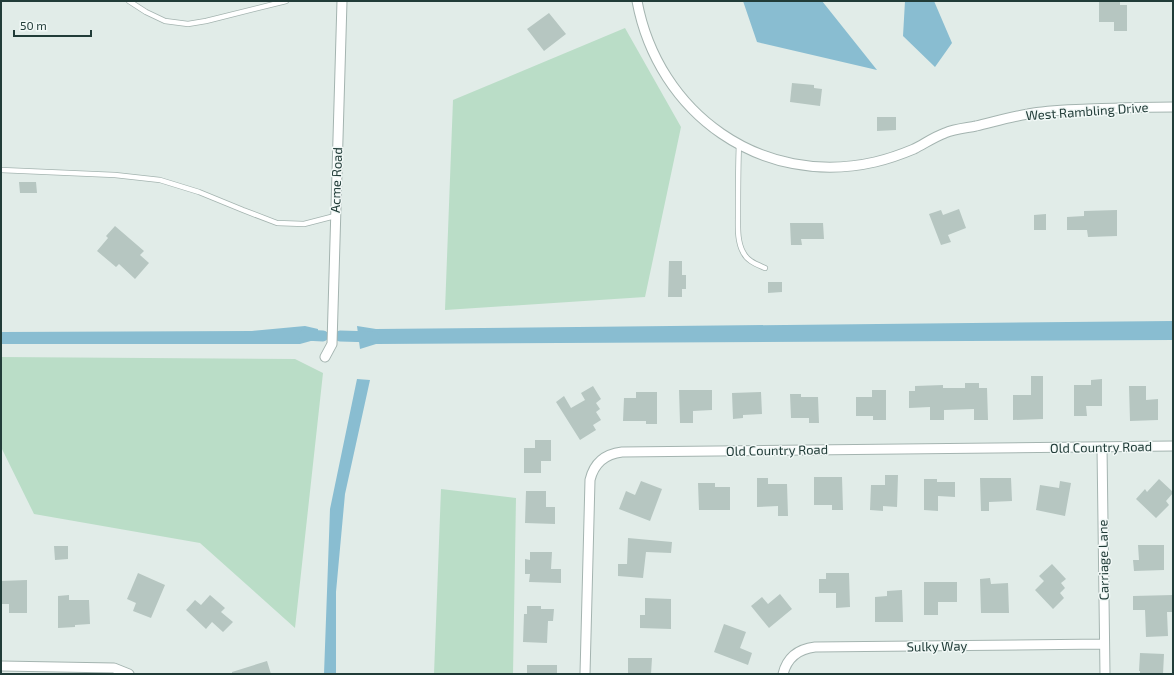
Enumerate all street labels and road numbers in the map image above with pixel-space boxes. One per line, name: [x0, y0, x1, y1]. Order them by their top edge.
street label: West Rambling Drive: [1025, 99, 1149, 123]
street label: Acme Road: [327, 147, 345, 213]
street label: Old Country Road: [1050, 438, 1152, 456]
street label: Old Country Road: [726, 441, 828, 459]
street label: Carriage Lane: [1094, 519, 1112, 601]
street label: Sulky Way: [907, 637, 968, 655]

